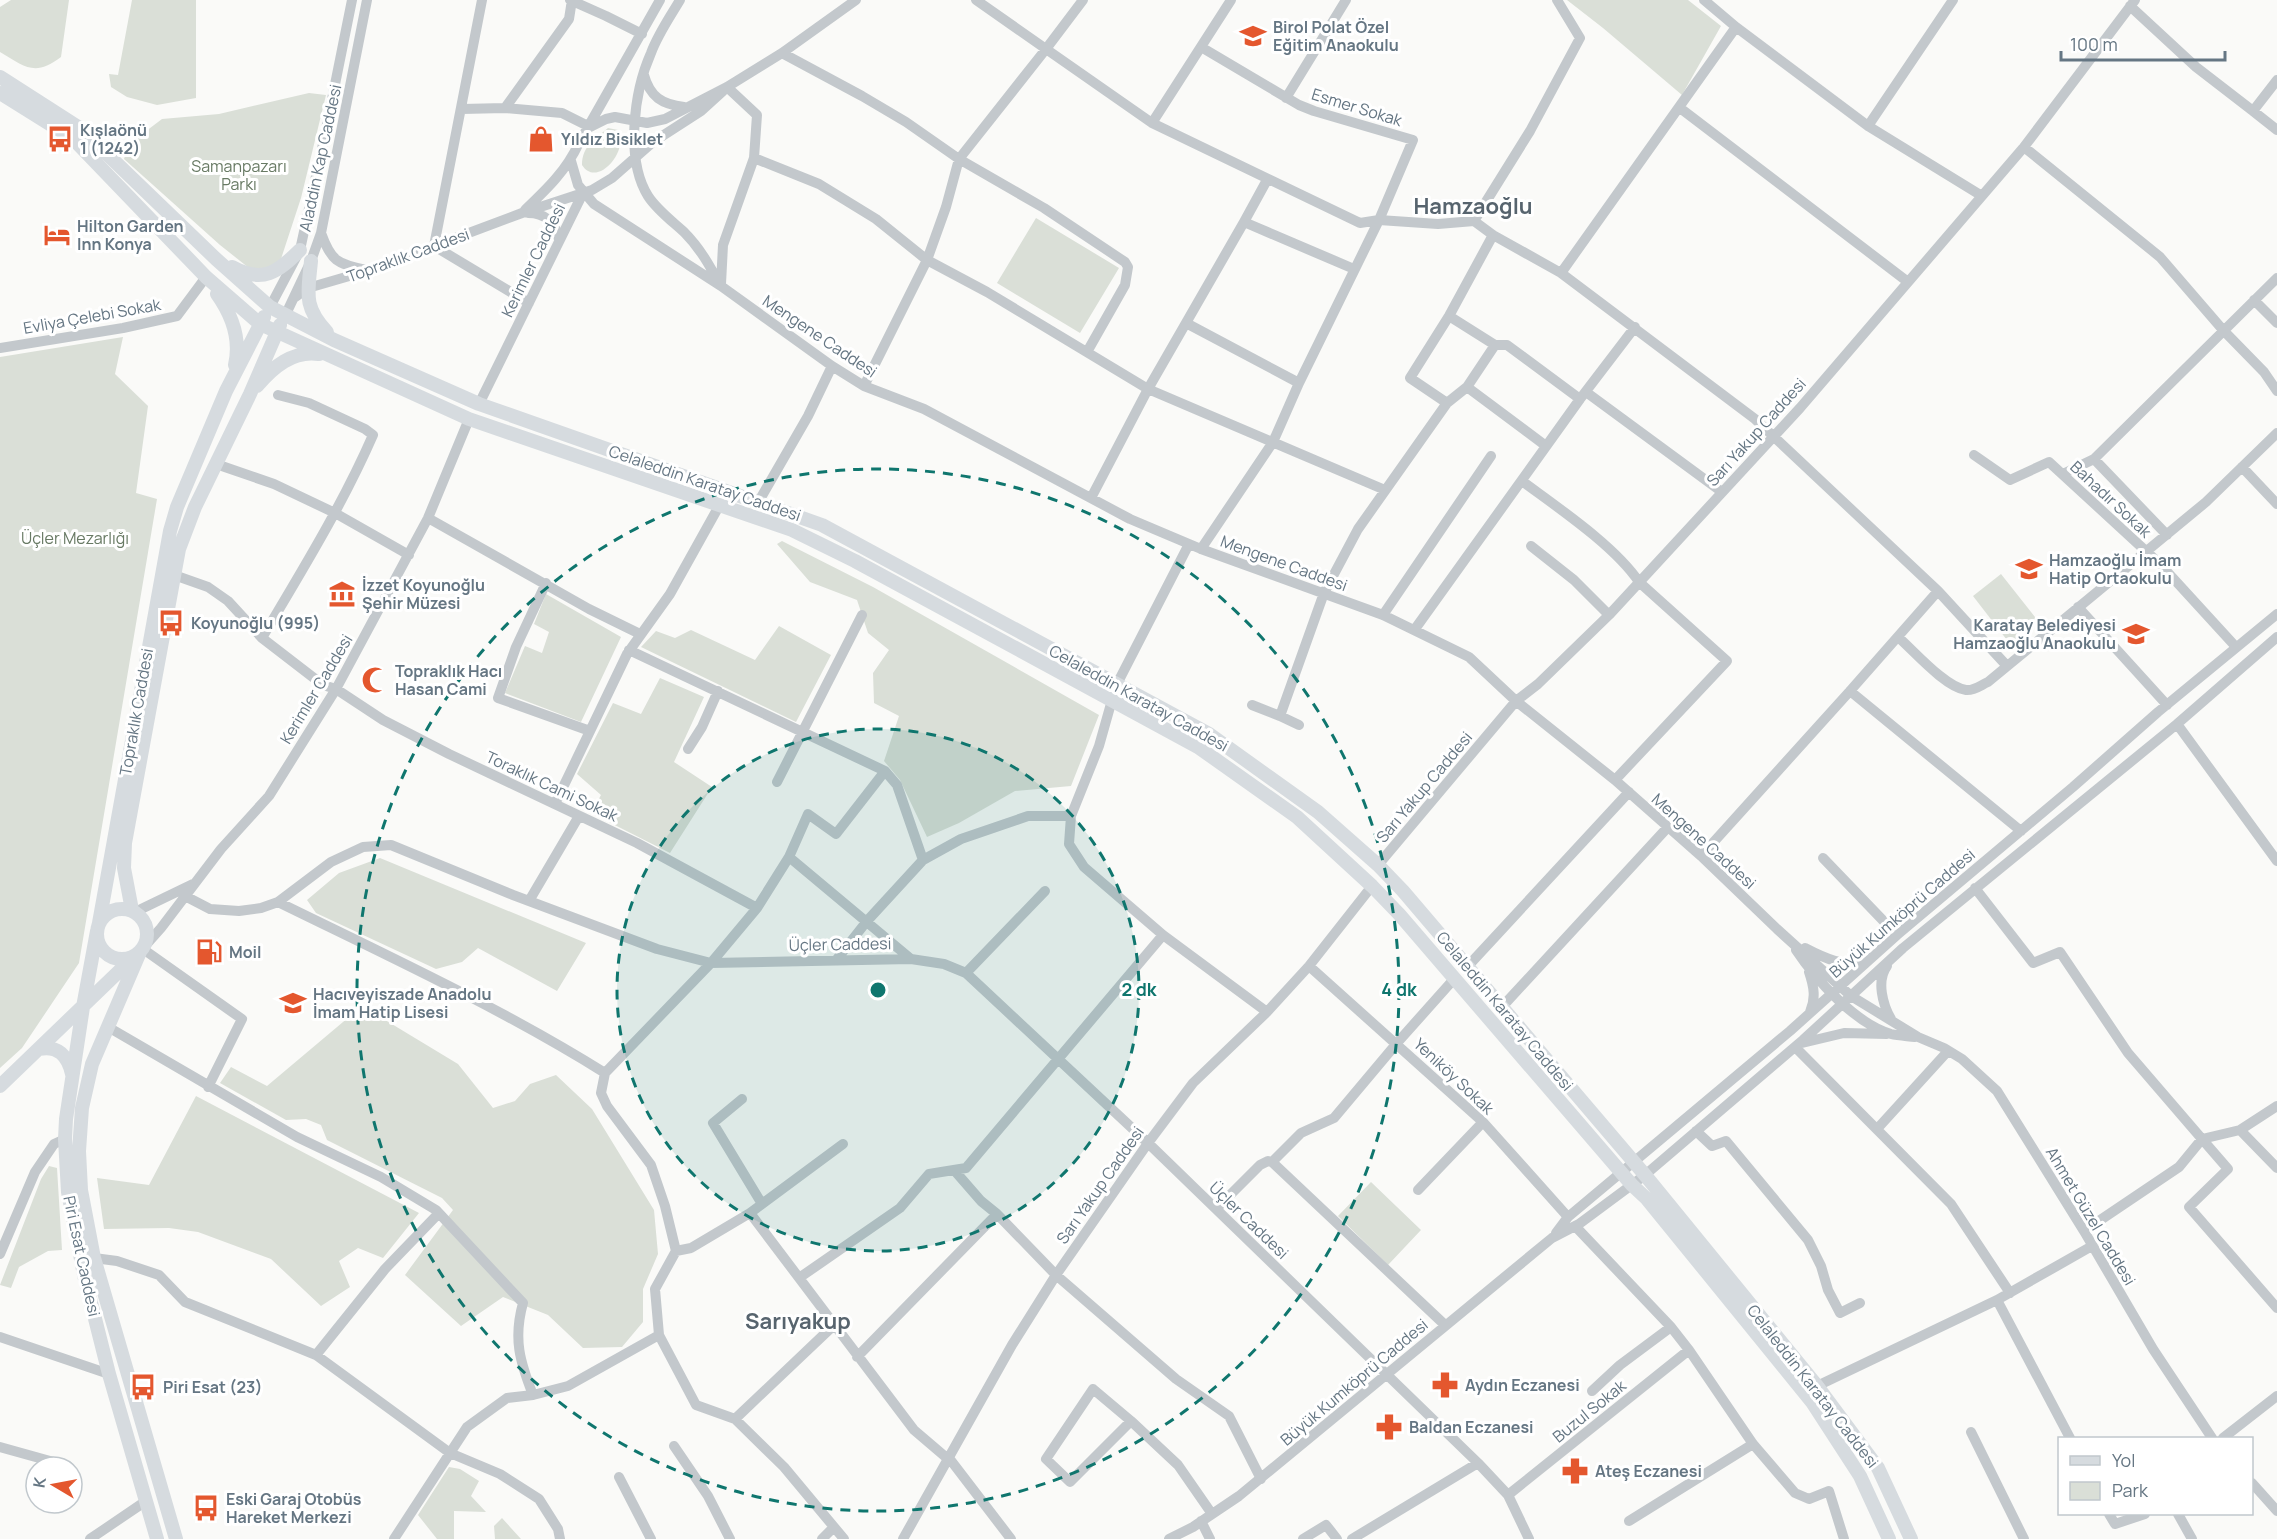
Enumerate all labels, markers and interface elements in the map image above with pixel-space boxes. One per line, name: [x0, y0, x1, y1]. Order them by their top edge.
place label: Birol Polat Özel Eğitim Anaokulu: [1273, 16, 1399, 56]
school or university icon: Birol Polat Özel Eğitim Anaokulu: [1238, 21, 1268, 51]
scale bar: [2061, 24, 2224, 62]
text: 100 m: [2070, 32, 2118, 56]
street label: Aladdin Kap Caddesi: [294, 82, 346, 234]
street label: Esmer Sokak: [1309, 83, 1406, 131]
place label: Kışlaönü 1 (1242): [80, 119, 147, 159]
bus stop icon: Kışlaönü 1 (1242): [45, 124, 75, 154]
shop icon: Yıldız Bisiklet: [526, 124, 556, 154]
place label: Yıldız Bisiklet: [561, 128, 663, 150]
park label: Samanpazarı Parkı: [191, 155, 287, 195]
district label: Hamzaoğlu: [1413, 191, 1533, 221]
street label: Kerimler Caddesi: [496, 199, 570, 321]
place label: Hilton Garden Inn Konya: [77, 215, 184, 255]
hotel icon: Hilton Garden Inn Konya: [42, 220, 72, 250]
street label: Topraklık Caddesi: [344, 223, 472, 287]
street label: Mengene Caddesi: [759, 290, 881, 382]
street label: Evliya Çelebi Sokak: [21, 293, 164, 339]
street label: Sarı Yakup Caddesi: [1701, 373, 1811, 491]
street label: Celaleddin Karatay Caddesi: [606, 440, 804, 526]
street label: Bahadır Sokak: [2066, 456, 2157, 543]
park label: Üçler Mezarlığı: [21, 527, 129, 549]
street label: Mengene Caddesi: [1218, 530, 1350, 596]
place label: Hamzaoğlu İmam Hatip Ortaokulu: [2049, 549, 2181, 589]
school or university icon: Hamzaoğlu İmam Hatip Ortaokulu: [2014, 554, 2044, 584]
place label: İzzet Koyunoğlu Şehir Müzesi: [362, 574, 485, 614]
museum icon: İzzet Koyunoğlu Şehir Müzesi: [327, 579, 357, 609]
bus stop icon: Koyunoğlu (995): [156, 608, 186, 638]
place label: Koyunoğlu (995): [191, 612, 320, 634]
place label: Karatay Belediyesi Hamzaoğlu Anaokulu: [1953, 614, 2116, 654]
school or university icon: Karatay Belediyesi Hamzaoğlu Anaokulu: [2121, 619, 2151, 649]
street label: Kerimler Caddesi: [275, 630, 357, 748]
street label: Celaleddin Karatay Caddesi: [1045, 639, 1233, 757]
street label: Topraklık Caddesi: [114, 647, 158, 777]
place label: Topraklık Hacı Hasan Cami: [395, 660, 502, 700]
mosque icon: Topraklık Hacı Hasan Cami: [360, 665, 390, 695]
street label: Sarı Yakup Caddesi: [1371, 727, 1477, 847]
street label: Toraklık Cami Sokak: [482, 746, 623, 827]
street label: Mengene Caddesi: [1647, 788, 1761, 894]
street label: Büyük Kumköprü Caddesi: [1824, 844, 1980, 982]
street label: Celaleddin Karatay Caddesi: [1432, 927, 1578, 1095]
street label: Üçler Caddesi: [788, 932, 892, 956]
fuel station icon: Moil: [194, 937, 224, 967]
place label: Moil: [229, 941, 262, 963]
text: 2 dk: [1121, 977, 1158, 1001]
text: 4 dk: [1381, 977, 1418, 1001]
centre of rings: [868, 980, 888, 1000]
place label: Hacıveyiszade Anadolu İmam Hatip Lisesi: [313, 983, 492, 1023]
school or university icon: Hacıveyiszade Anadolu İmam Hatip Lisesi: [278, 988, 308, 1018]
street label: Yeniköy Sokak: [1409, 1033, 1500, 1120]
street label: Sarı Yakup Caddesi: [1051, 1122, 1149, 1248]
street label: Ahmet Güzel Caddesi: [2041, 1143, 2141, 1289]
street label: Üçler Caddesi: [1204, 1176, 1294, 1264]
street label: Piri Esat Caddesi: [58, 1194, 106, 1318]
street label: Celaleddin Karatay Caddesi: [1742, 1300, 1884, 1472]
district label: Sarıyakup: [745, 1306, 851, 1336]
street label: Büyük Kumköprü Caddesi: [1276, 1314, 1432, 1450]
pharmacy icon: Aydın Eczanesi: [1430, 1370, 1460, 1400]
bus stop icon: Piri Esat (23): [128, 1372, 158, 1402]
place label: Aydın Eczanesi: [1465, 1374, 1580, 1396]
street label: Buzul Sokak: [1548, 1374, 1631, 1447]
place label: Piri Esat (23): [163, 1376, 262, 1398]
pharmacy icon: Baldan Eczanesi: [1374, 1412, 1404, 1442]
place label: Baldan Eczanesi: [1409, 1416, 1534, 1438]
legend: [2058, 1437, 2253, 1515]
text: Yol: [2112, 1448, 2135, 1472]
north arrow: [24, 1455, 84, 1515]
pharmacy icon: Ateş Eczanesi: [1560, 1456, 1590, 1486]
place label: Ateş Eczanesi: [1595, 1460, 1702, 1482]
text: K: [27, 1475, 51, 1489]
text: Park: [2112, 1478, 2149, 1502]
place label: Eski Garaj Otobüs Hareket Merkezi: [226, 1488, 362, 1528]
bus stop icon: Eski Garaj Otobüs Hareket Merkezi: [191, 1493, 221, 1523]

